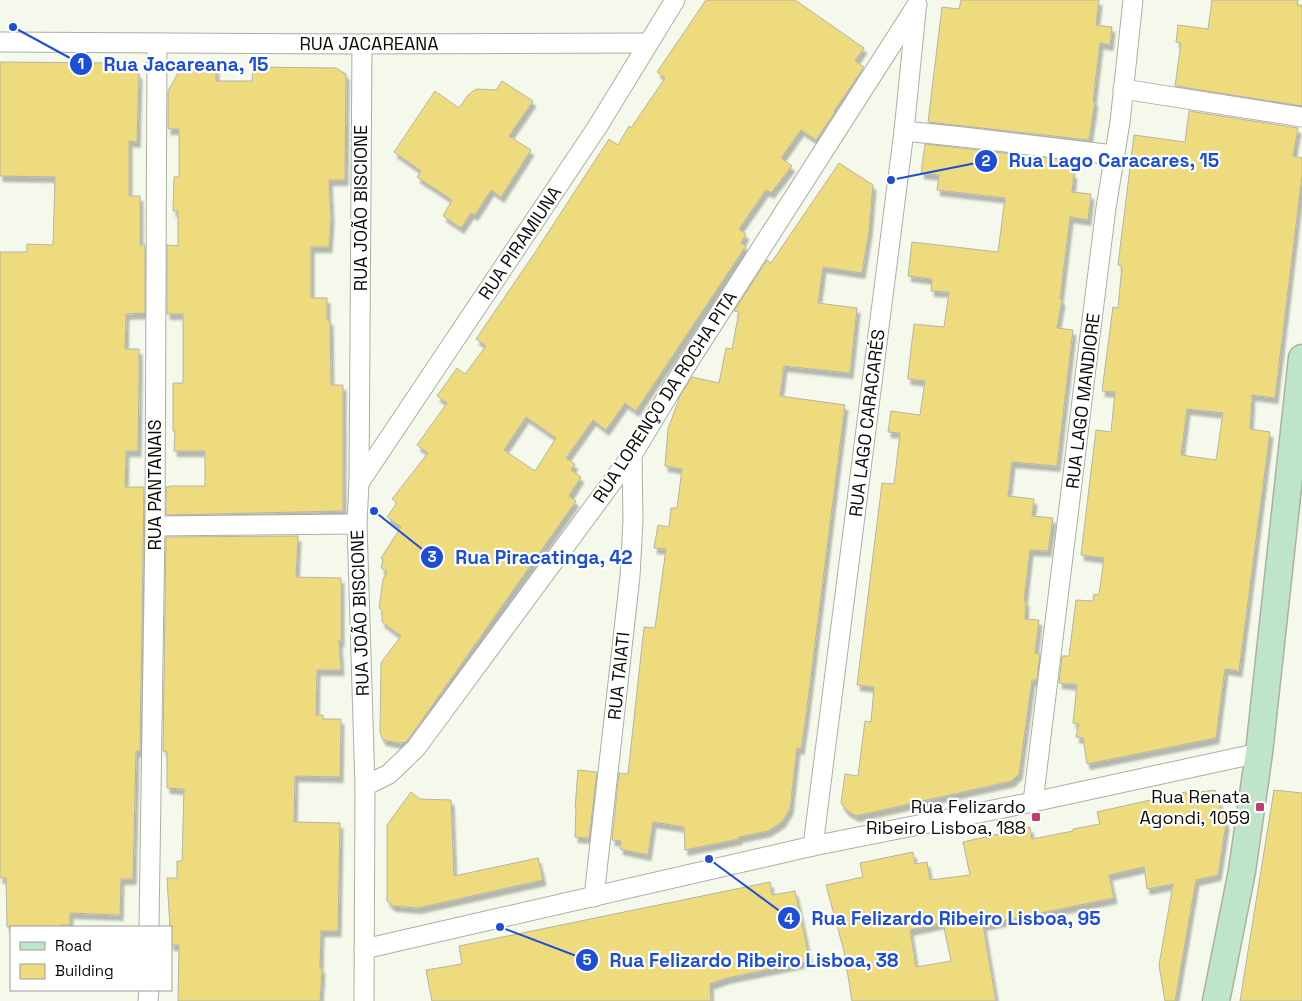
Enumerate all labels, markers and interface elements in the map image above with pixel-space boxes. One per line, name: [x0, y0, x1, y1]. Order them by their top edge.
street label: RUA JACAREANA: [299, 32, 439, 55]
callout: Rua Jacareana, 15: [68, 47, 279, 81]
text: Rua Jacareana, 15: [103, 52, 269, 77]
text: 1: [78, 54, 84, 73]
street label: RUA JOÃO BISCIONE: [349, 125, 372, 291]
callout: Rua Lago Caracares, 15: [973, 144, 1229, 178]
text: Rua Lago Caracares, 15: [1009, 148, 1219, 173]
text: 2: [982, 151, 991, 170]
street label: RUA PIRAMIUNA: [473, 182, 566, 304]
street label: RUA LORENÇO DA ROCHA PITA: [587, 287, 742, 507]
street label: RUA LAGO MANDIORE: [1060, 312, 1105, 490]
street label: RUA LAGO CARACARÉS: [844, 328, 889, 518]
street label: RUA PANTANAIS: [143, 419, 166, 551]
street label: RUA JOÃO BISCIONE: [345, 529, 374, 697]
callout: Rua Piracatinga, 42: [420, 540, 642, 574]
text: Rua Piracatinga, 42: [455, 545, 633, 570]
text: 3: [427, 547, 437, 566]
street label: RUA TAIATI: [602, 631, 635, 721]
place label: Rua Renata Agondi, 1059: [1140, 785, 1250, 829]
place label: Rua Felizardo Ribeiro Lisboa, 188: [866, 795, 1026, 839]
marker: Rua Renata Agondi, 1059: [1254, 801, 1266, 813]
marker: Rua Felizardo Ribeiro Lisboa, 188: [1030, 811, 1042, 823]
callout: Rua Felizardo Ribeiro Lisboa, 95: [776, 901, 1111, 935]
text: Rua Felizardo Ribeiro Lisboa, 95: [811, 906, 1101, 931]
text: 4: [784, 909, 794, 928]
legend: [10, 926, 172, 991]
text: Road: [55, 936, 92, 955]
callout: Rua Felizardo Ribeiro Lisboa, 38: [574, 943, 909, 977]
text: Rua Felizardo Ribeiro Lisboa, 38: [610, 948, 898, 973]
text: 5: [582, 950, 592, 969]
text: Building: [55, 961, 114, 980]

